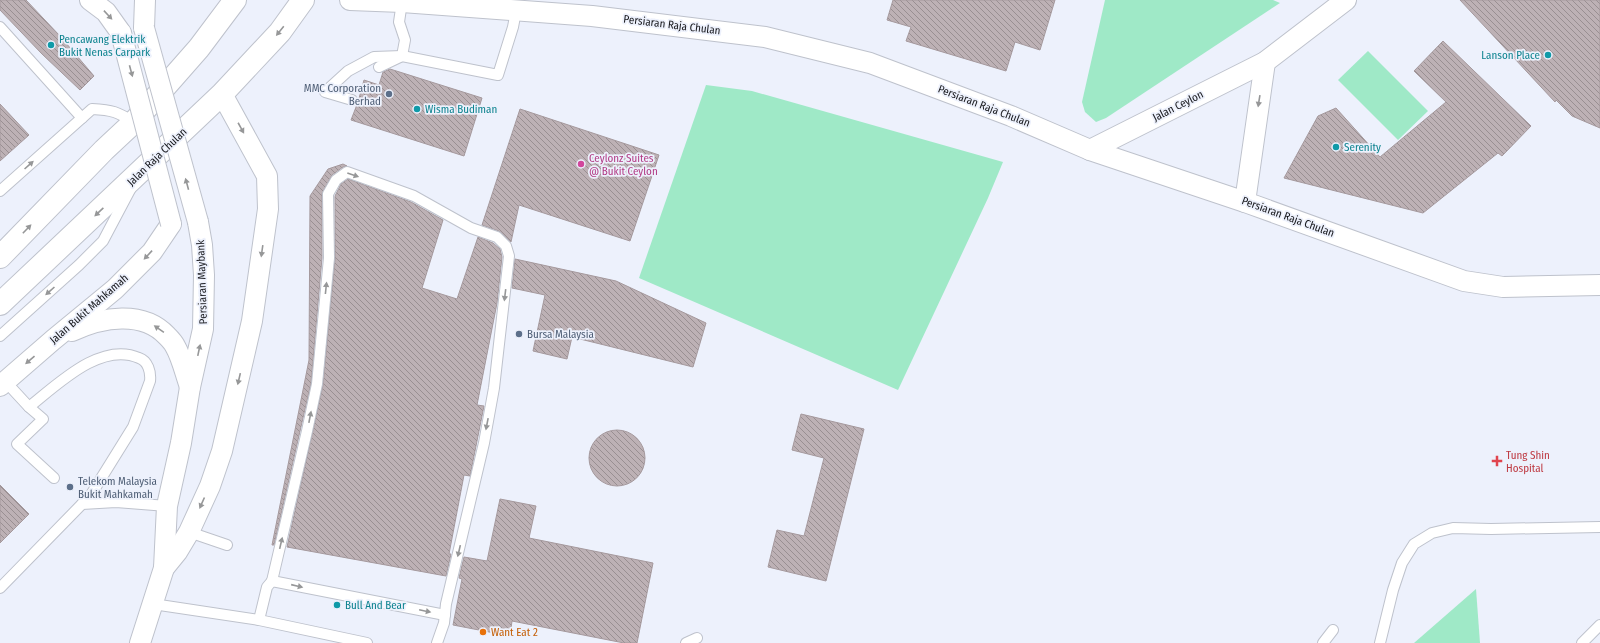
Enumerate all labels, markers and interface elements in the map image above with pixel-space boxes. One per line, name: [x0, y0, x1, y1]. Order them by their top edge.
one-way arrow: [103, 10, 113, 20]
street label: Persiaran Raja Chulan: [623, 13, 721, 37]
one-way arrow: [276, 26, 284, 37]
place label: Pencawang Elektrik Bukit Nenas Carpark: [59, 33, 151, 59]
marker: Pencawang Elektrik Bukit Nenas Carpark: [46, 40, 56, 50]
place label: Lanson Place: [1481, 49, 1540, 62]
marker: Lanson Place: [1543, 50, 1553, 60]
one-way arrow: [128, 65, 134, 77]
place label: MMC Corporation Berhad: [304, 82, 381, 108]
street label: Persiaran Raja Chulan: [936, 82, 1032, 130]
street label: Jalan Ceylon: [1151, 88, 1205, 124]
marker: MMC Corporation Berhad: [384, 89, 394, 99]
one-way arrow: [1256, 95, 1262, 107]
place label: Wisma Budiman: [425, 103, 497, 116]
marker: Wisma Budiman: [412, 104, 422, 114]
one-way arrow: [238, 122, 245, 134]
street label: Jalan Raja Chulan: [124, 125, 190, 189]
place label: Serenity: [1344, 141, 1381, 154]
marker: Serenity: [1331, 142, 1341, 152]
place label: Ceylonz Suites @ Bukit Ceylon: [589, 152, 658, 178]
marker: Ceylonz Suites @ Bukit Ceylon: [576, 159, 586, 169]
one-way arrow: [24, 160, 34, 170]
one-way arrow: [347, 172, 359, 178]
one-way arrow: [184, 178, 190, 190]
street label: Persiaran Raja Chulan: [1240, 194, 1336, 240]
one-way arrow: [94, 207, 103, 216]
one-way arrow: [22, 224, 32, 234]
street label: Persiaran Maybank: [194, 239, 210, 325]
one-way arrow: [259, 245, 265, 257]
one-way arrow: [143, 250, 153, 260]
street label: Jalan Bukit Mahkamah: [47, 271, 131, 347]
one-way arrow: [323, 282, 330, 294]
one-way arrow: [46, 286, 55, 295]
one-way arrow: [502, 289, 508, 301]
one-way arrow: [153, 325, 164, 333]
place label: Bursa Malaysia: [527, 328, 594, 341]
marker: Bursa Malaysia: [514, 329, 524, 339]
one-way arrow: [197, 344, 203, 356]
one-way arrow: [25, 355, 35, 364]
one-way arrow: [236, 372, 242, 385]
one-way arrow: [308, 411, 314, 423]
one-way arrow: [484, 418, 490, 430]
place label: Tung Shin Hospital: [1506, 449, 1550, 475]
marker: Tung Shin Hospital: [1491, 455, 1503, 467]
place label: Telekom Malaysia Bukit Mahkamah: [78, 475, 157, 501]
marker: Telekom Malaysia Bukit Mahkamah: [65, 482, 75, 492]
one-way arrow: [199, 497, 205, 508]
one-way arrow: [278, 537, 284, 549]
one-way arrow: [455, 544, 461, 557]
one-way arrow: [291, 584, 303, 590]
place label: Bull And Bear: [345, 599, 406, 612]
marker: Bull And Bear: [332, 600, 342, 610]
one-way arrow: [418, 609, 431, 615]
place label: Want Eat 2: [491, 626, 538, 639]
marker: Want Eat 2: [478, 627, 488, 637]

